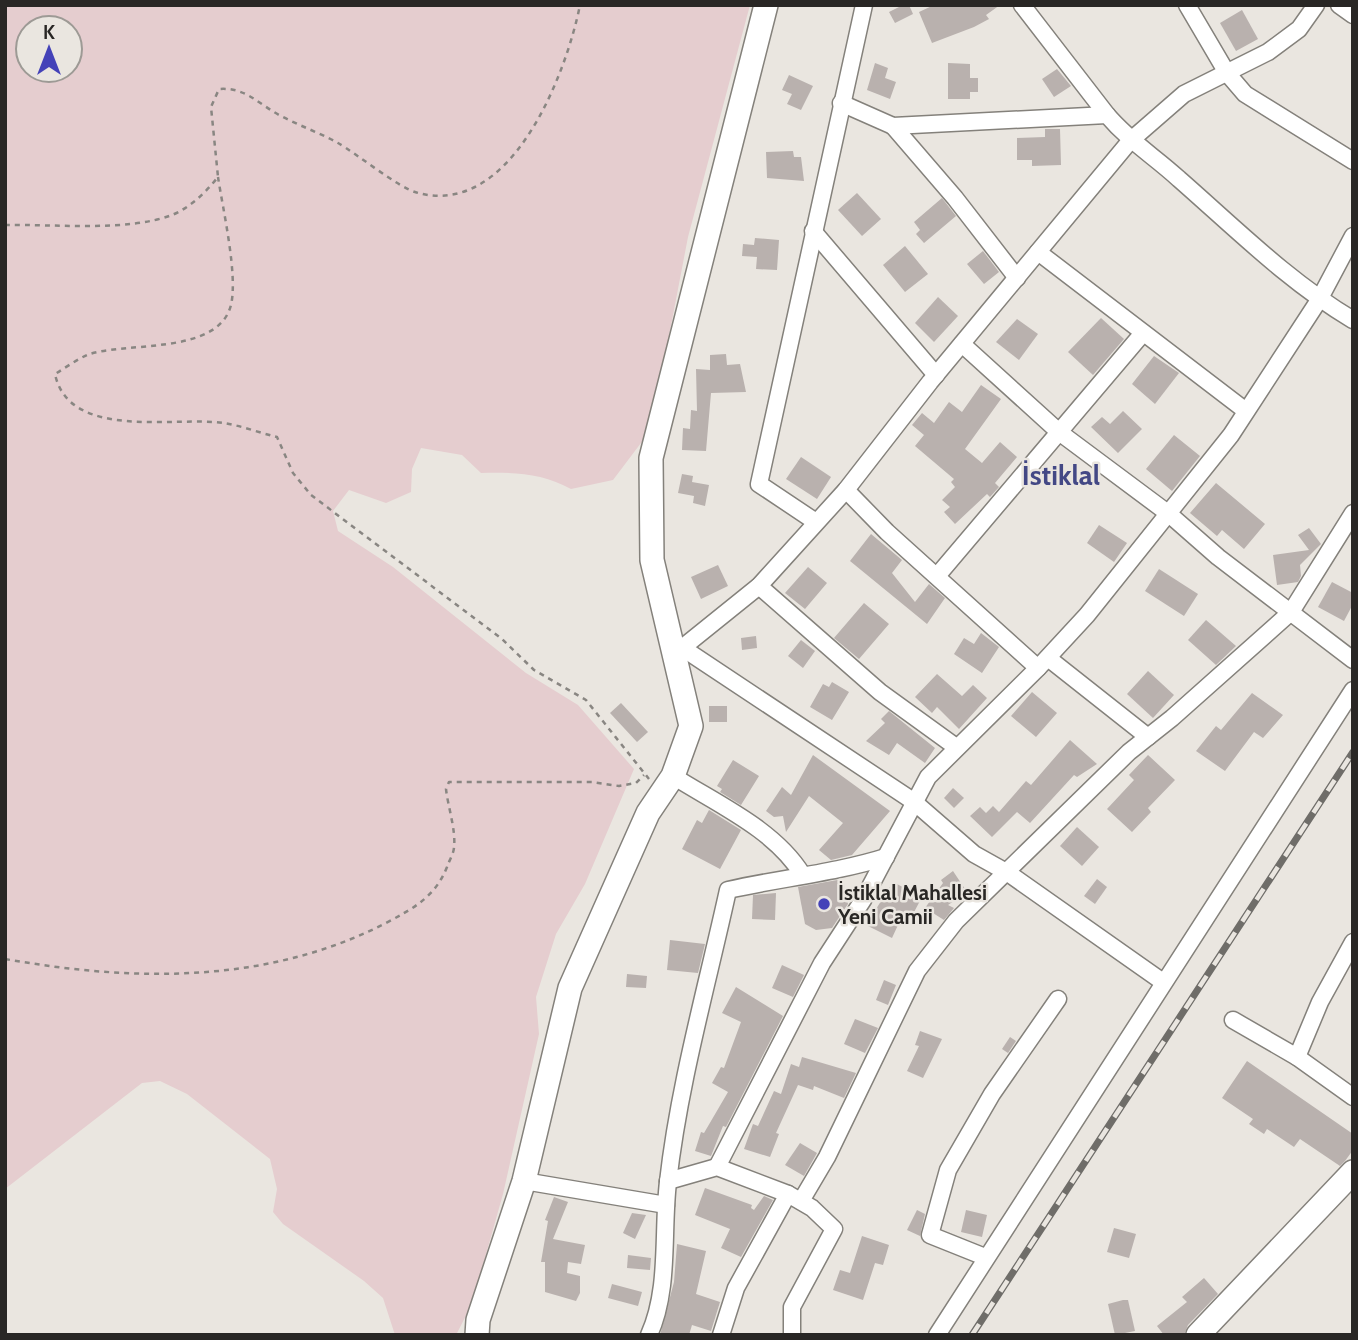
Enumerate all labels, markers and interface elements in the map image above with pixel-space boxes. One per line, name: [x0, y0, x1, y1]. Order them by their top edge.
north arrow: [14, 14, 84, 84]
text: K: [43, 21, 55, 44]
district label: İstiklal: [1022, 458, 1100, 492]
place label: İstiklal Mahallesi Yeni Camii: [837, 880, 987, 929]
marker: İstiklal Mahallesi Yeni Camii: [816, 896, 832, 912]

